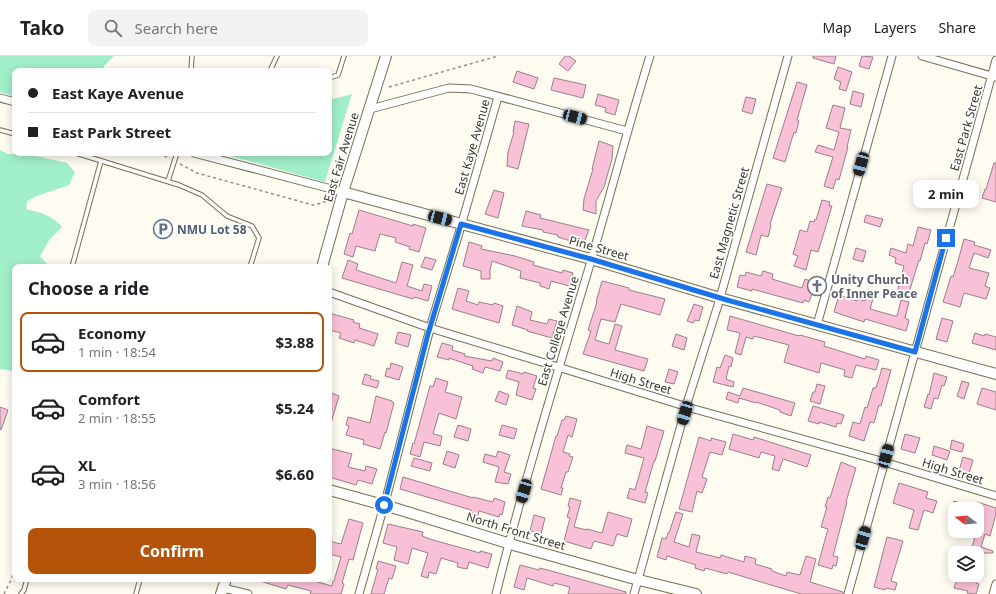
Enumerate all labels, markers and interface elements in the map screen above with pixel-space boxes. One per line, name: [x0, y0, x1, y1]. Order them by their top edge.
search box: [88, 10, 368, 46]
text: Tako: [20, 15, 64, 41]
icon: search: [102, 17, 124, 39]
text: Search here: [134, 18, 218, 38]
text: Map: [823, 18, 852, 37]
text: Layers: [874, 18, 916, 37]
text: Share: [938, 18, 976, 37]
street label: East Park Street: [946, 82, 987, 173]
text: East Kaye Avenue: [52, 83, 184, 103]
street label: East Kaye Avenue: [450, 97, 494, 197]
car: [562, 108, 588, 126]
street label: East Fair Avenue: [319, 110, 363, 204]
text: East Park Street: [52, 122, 171, 142]
car: [852, 151, 870, 177]
street label: East Magnetic Street: [705, 164, 753, 281]
callout: 2 min: [913, 180, 979, 208]
text: 2 min: [928, 185, 964, 203]
car: [427, 209, 453, 227]
parking icon: NMU Lot 58: [152, 218, 174, 240]
place label: NMU Lot 58: [177, 221, 247, 238]
route end: [937, 229, 955, 247]
street label: Pine Street: [567, 231, 631, 265]
place label: Unity Church of Inner Peace: [831, 271, 917, 302]
street label: East College Avenue: [533, 274, 583, 388]
church icon: Unity Church of Inner Peace: [806, 275, 828, 297]
text: Choose a ride: [28, 276, 149, 300]
text: Economy: [78, 323, 146, 343]
icon: car: [30, 324, 66, 360]
text: $3.88: [275, 332, 314, 352]
text: 1 min · 18:54: [78, 343, 156, 361]
street label: High Street: [608, 364, 674, 399]
text: Comfort: [78, 389, 140, 409]
icon: car: [30, 390, 66, 426]
text: $5.24: [275, 398, 314, 418]
car: [676, 400, 694, 426]
text: 2 min · 18:55: [78, 409, 156, 427]
car: [877, 443, 895, 469]
street label: High Street: [920, 454, 986, 489]
text: XL: [78, 455, 96, 475]
icon: car: [30, 456, 66, 492]
text: $6.60: [275, 464, 314, 484]
text: 3 min · 18:56: [78, 475, 156, 493]
car: [515, 478, 533, 504]
route start: [375, 496, 393, 514]
north arrow: [948, 502, 984, 538]
map controls: [948, 502, 984, 582]
street label: North Front Street: [464, 508, 568, 554]
car: [854, 525, 872, 551]
button: Confirm: [28, 528, 316, 574]
button: layers: [948, 546, 984, 582]

